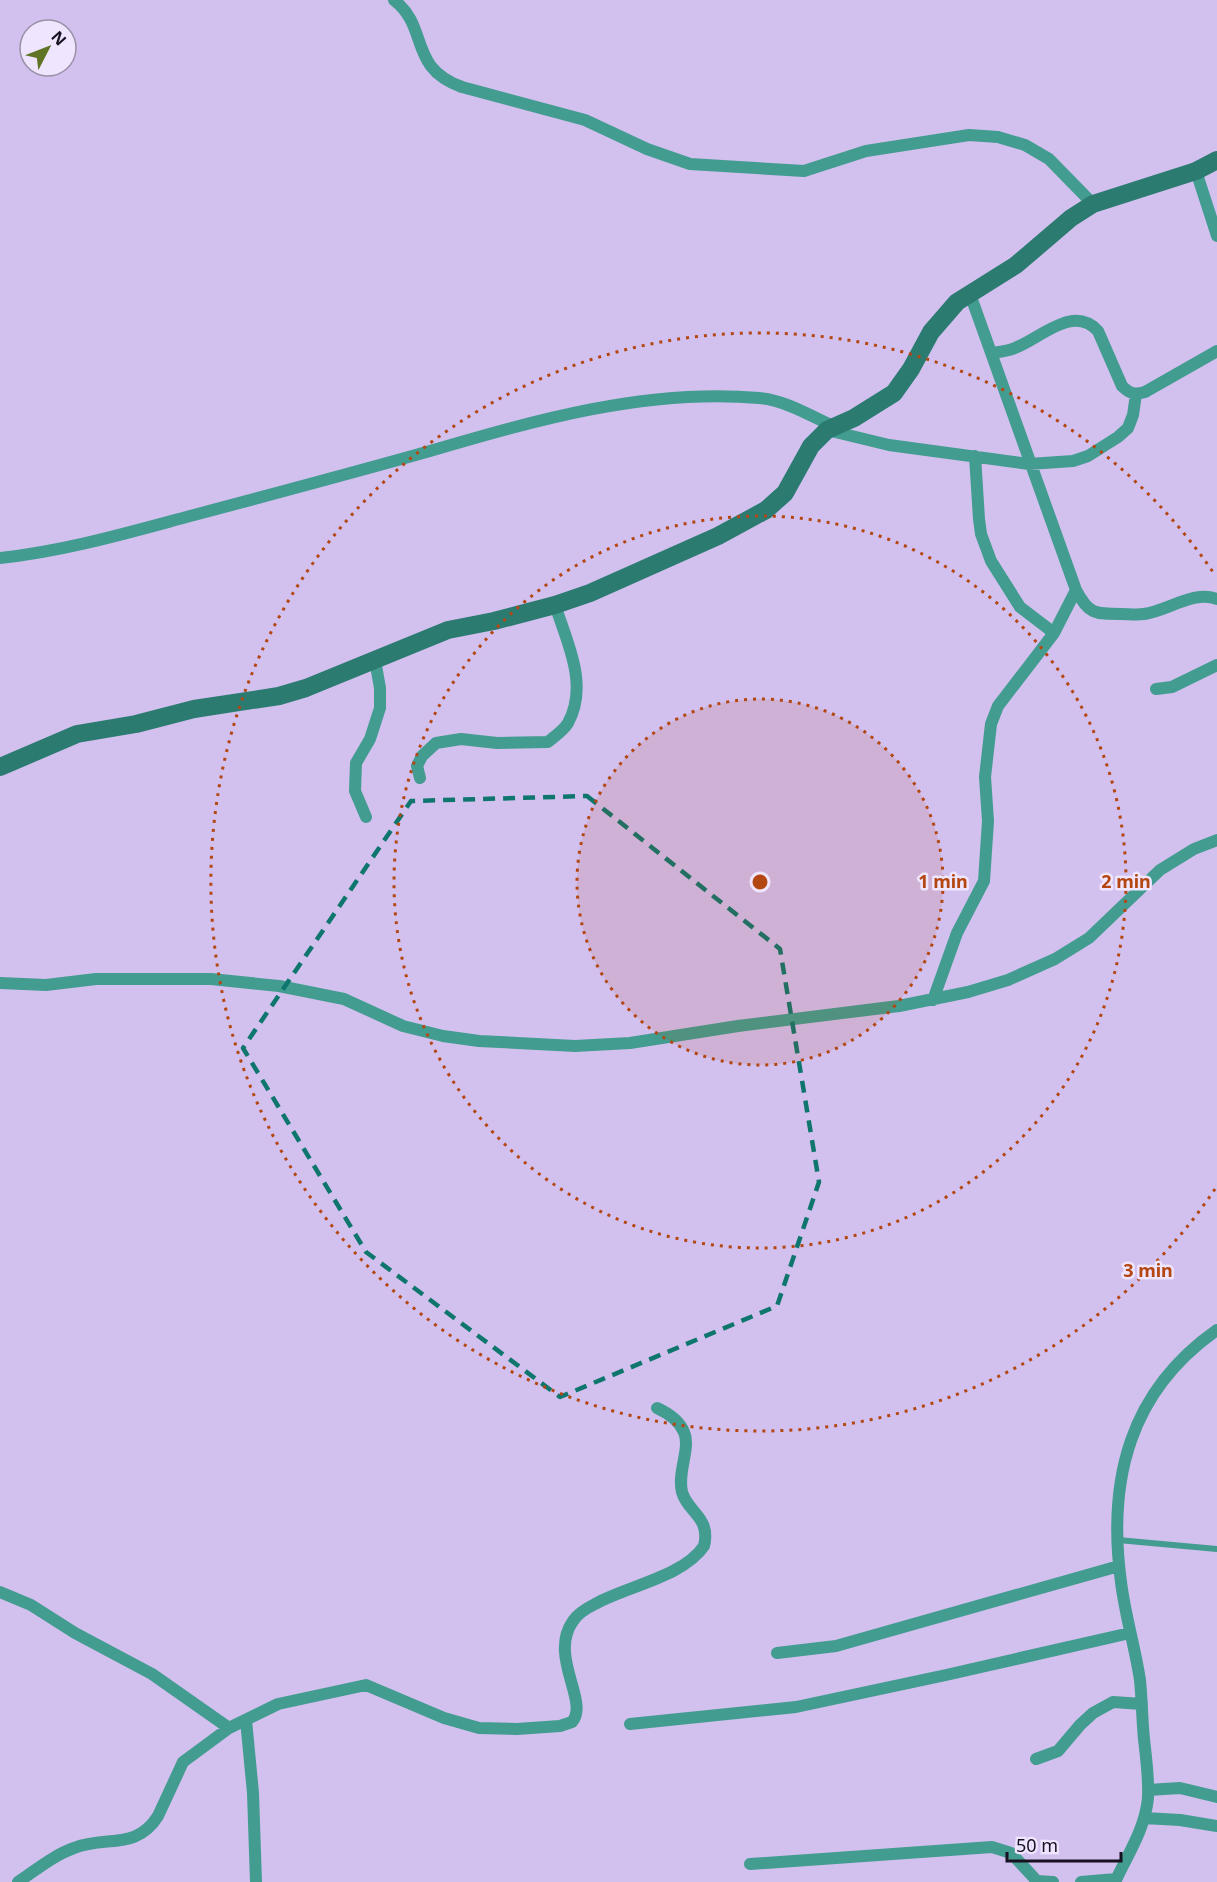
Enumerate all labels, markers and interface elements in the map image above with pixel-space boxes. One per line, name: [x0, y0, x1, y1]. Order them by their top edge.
north arrow: [18, 18, 78, 78]
text: N: [47, 26, 72, 50]
text: 1 min: [918, 869, 968, 893]
text: 2 min: [1101, 869, 1151, 893]
centre of rings: [750, 872, 770, 892]
text: 3 min: [1123, 1258, 1173, 1282]
scale bar: [1007, 1825, 1121, 1863]
text: 50 m: [1016, 1833, 1058, 1857]

